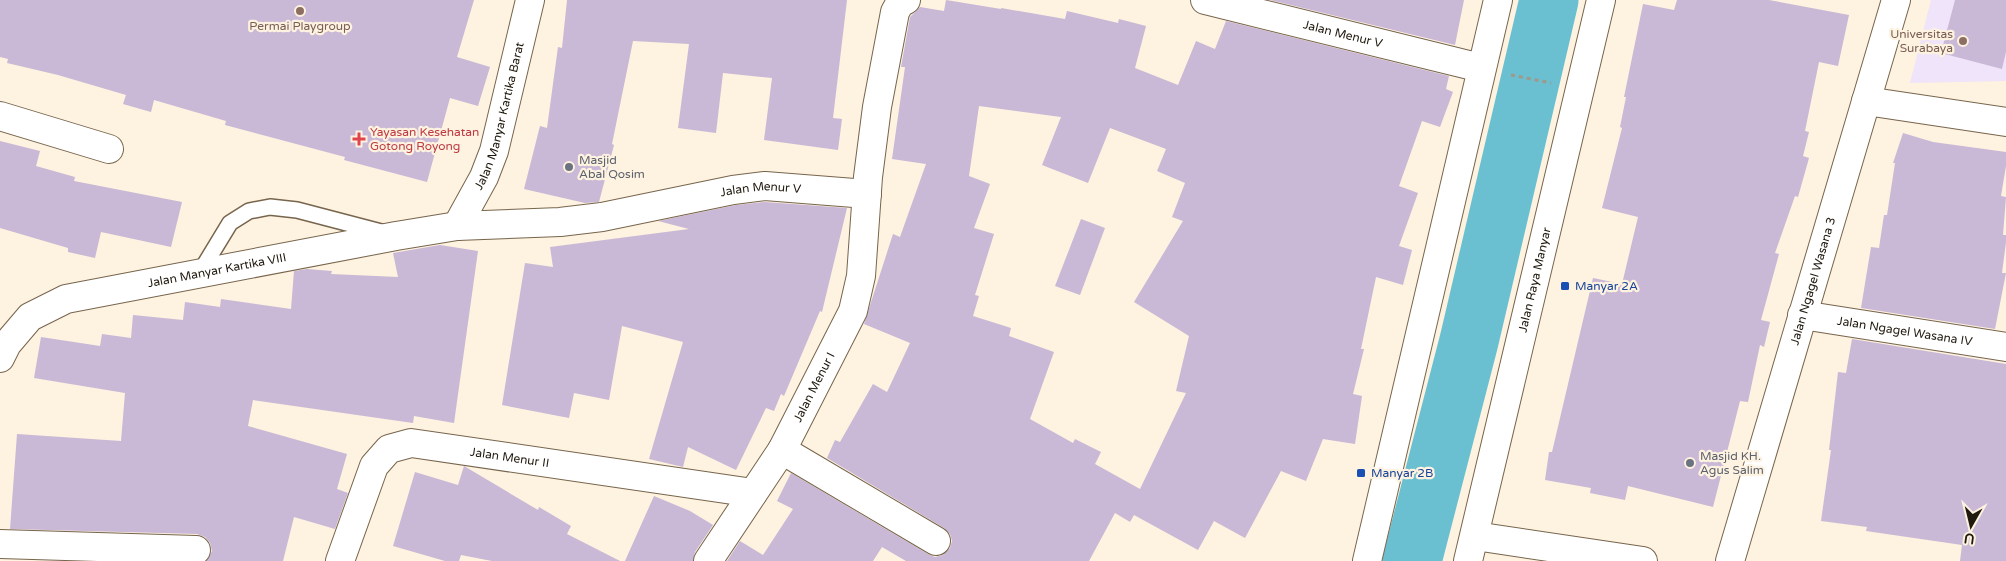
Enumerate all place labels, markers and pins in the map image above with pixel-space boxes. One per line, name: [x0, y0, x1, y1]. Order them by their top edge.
marker: Permai Playgroup: [294, 5, 306, 17]
place label: Permai Playgroup: [249, 19, 351, 33]
place label: Universitas Surabaya: [1890, 27, 1953, 55]
marker: Universitas Surabaya: [1957, 35, 1969, 47]
place label: Yayasan Kesehatan Gotong Royong: [370, 125, 479, 153]
marker: Yayasan Kesehatan Gotong Royong: [352, 132, 366, 146]
place label: Masjid Abal Qosim: [579, 153, 645, 181]
marker: Masjid Abal Qosim: [563, 161, 575, 173]
place label: Manyar 2A: [1575, 279, 1638, 293]
marker: Manyar 2A: [1559, 280, 1571, 292]
place label: Masjid KH. Agus Salim: [1700, 449, 1764, 477]
marker: Masjid KH. Agus Salim: [1684, 457, 1696, 469]
place label: Manyar 2B: [1371, 466, 1433, 480]
marker: Manyar 2B: [1355, 467, 1367, 479]

